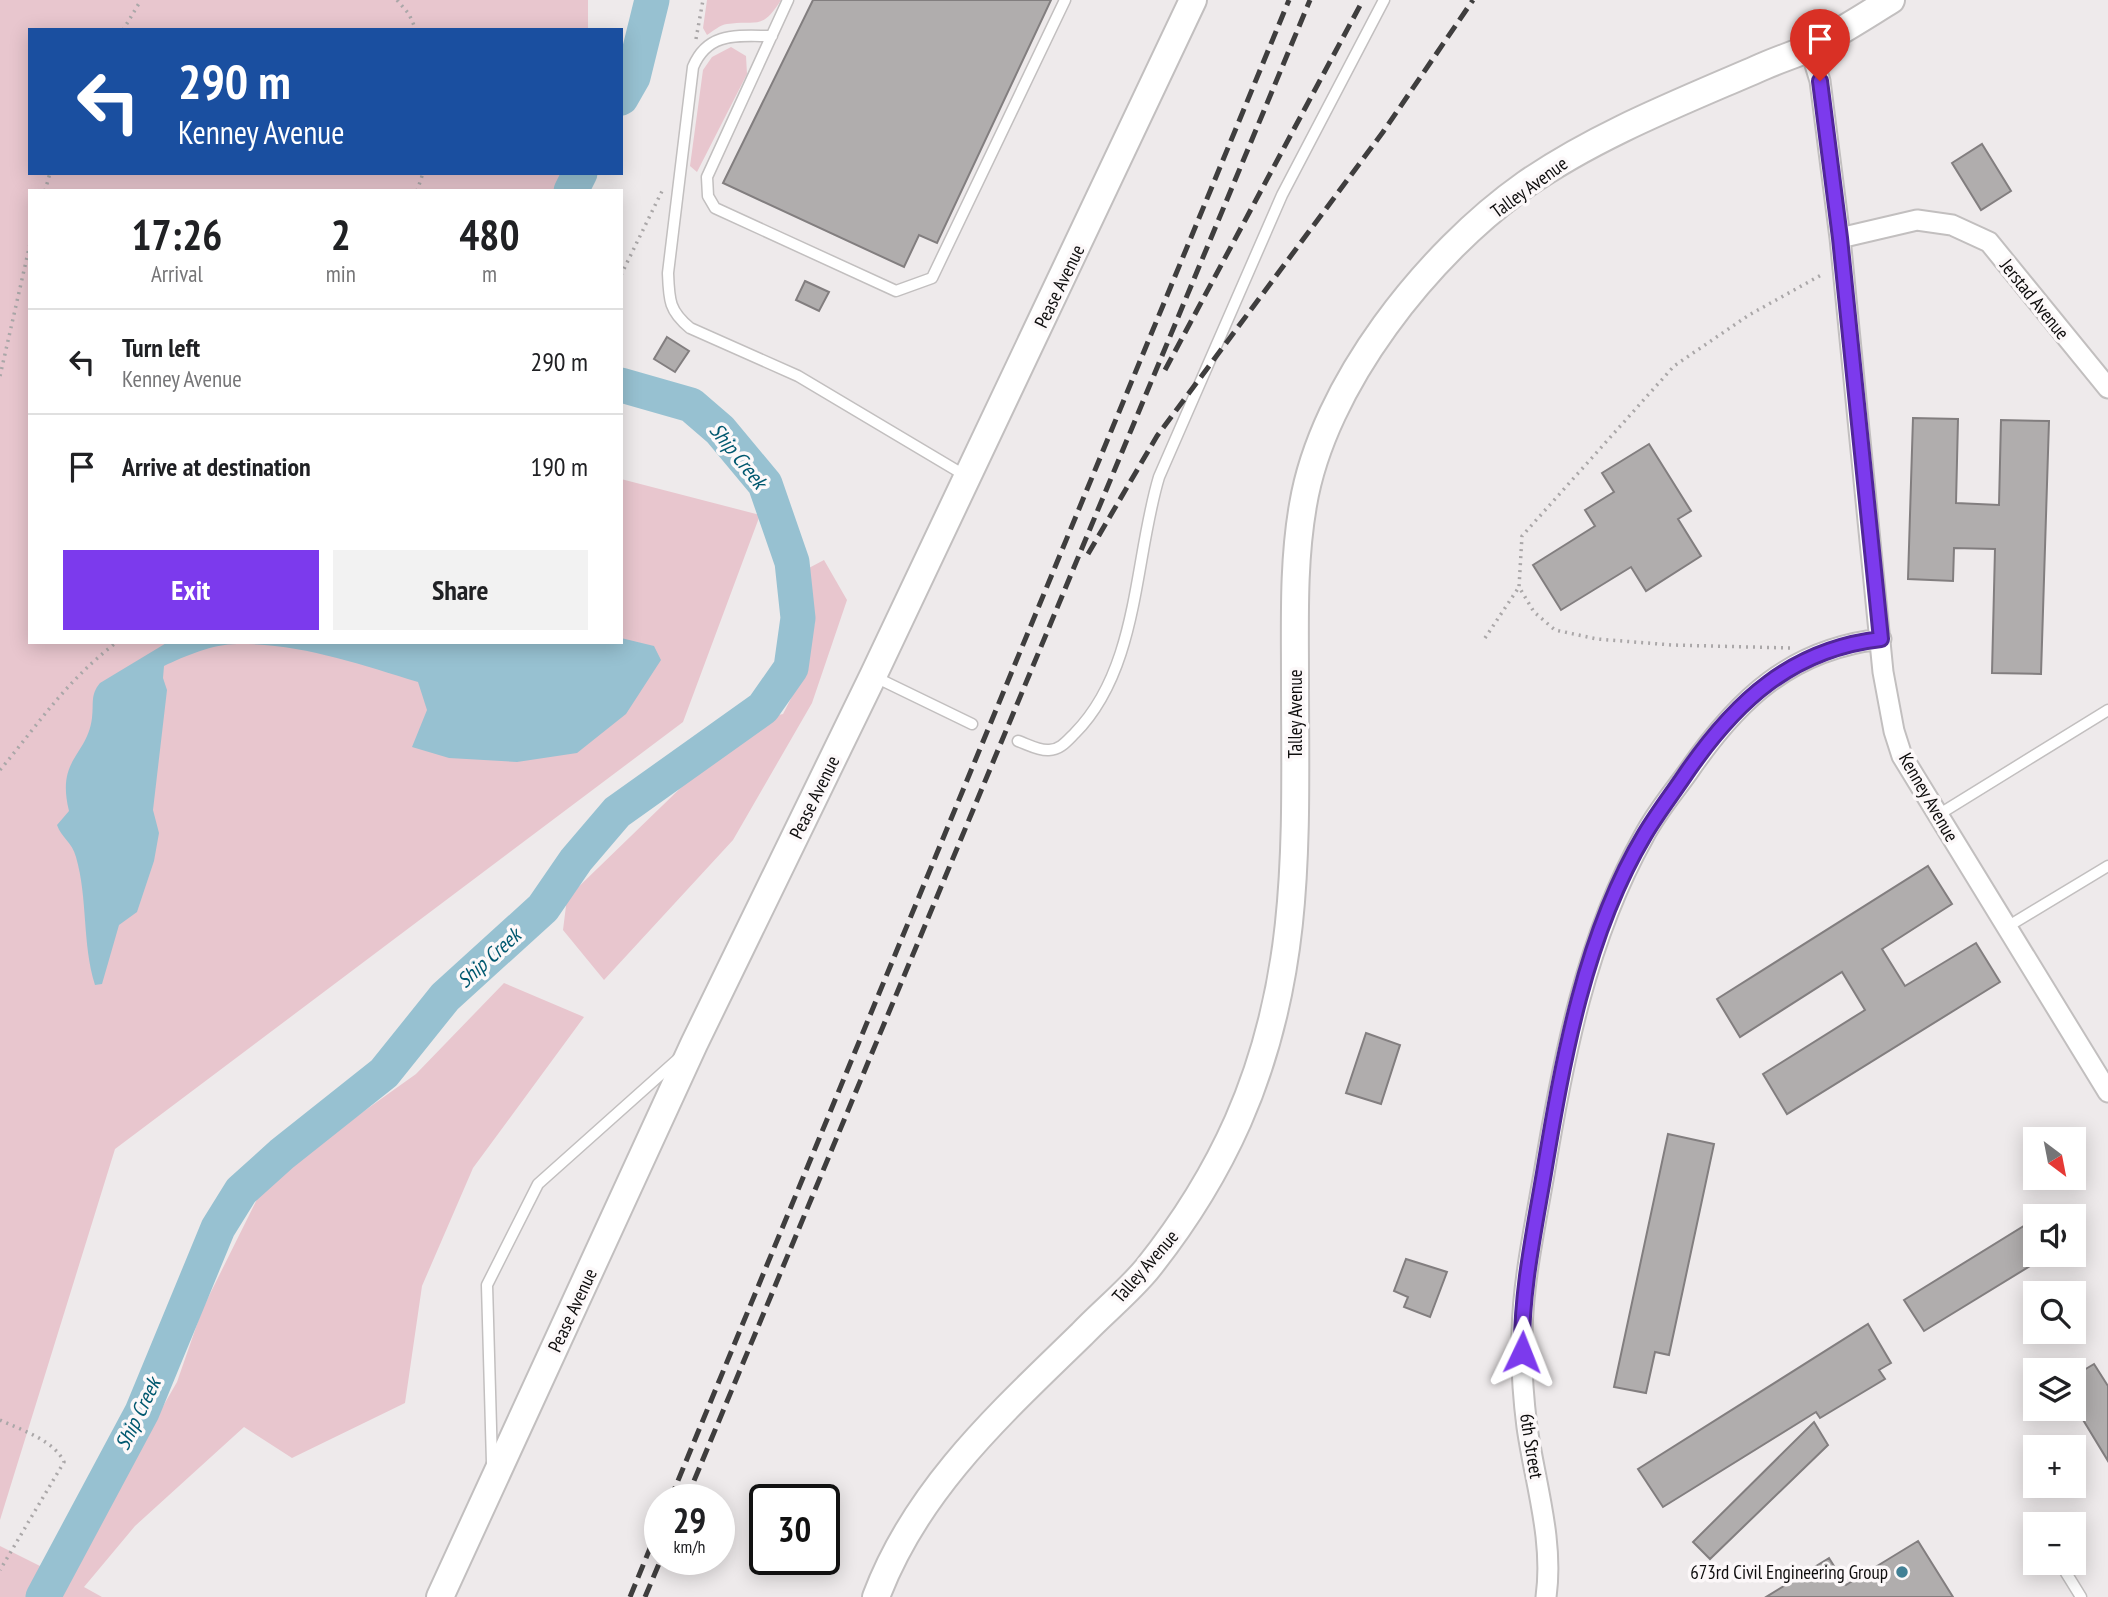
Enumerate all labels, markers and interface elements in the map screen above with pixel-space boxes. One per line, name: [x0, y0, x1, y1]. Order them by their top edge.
pin: [1790, 9, 1850, 81]
icon: arrive: [1801, 20, 1839, 58]
text: 290 m: [178, 49, 291, 113]
icon: left: [63, 56, 154, 147]
text: Kenney Avenue: [178, 111, 344, 153]
street label: Talley Avenue: [1486, 151, 1572, 223]
text: 17:26: [131, 207, 222, 262]
text: 2: [331, 207, 351, 262]
text: 480: [459, 207, 520, 262]
street label: Pease Avenue: [1029, 240, 1089, 331]
street label: Jerstad Avenue: [1995, 253, 2075, 344]
text: Arrival: [151, 259, 203, 288]
text: min: [326, 259, 356, 288]
text: m: [482, 259, 497, 288]
text: Turn left: [122, 331, 200, 364]
icon: left: [63, 343, 101, 381]
text: 290 m: [530, 345, 588, 378]
text: Kenney Avenue: [122, 364, 242, 393]
water label: Ship Creek: [704, 417, 775, 496]
icon: arrive: [63, 448, 101, 486]
text: Arrive at destination: [122, 450, 311, 483]
text: 190 m: [530, 450, 588, 483]
button: Exit: [63, 550, 319, 630]
button: Share: [333, 550, 588, 630]
street label: Talley Avenue: [1283, 669, 1307, 759]
street label: Kenney Avenue: [1894, 748, 1964, 846]
street label: Pease Avenue: [784, 751, 844, 842]
water label: Ship Creek: [451, 920, 528, 993]
north arrow: [2023, 1127, 2086, 1190]
map controls: [2023, 1127, 2086, 1575]
button: sound: [2023, 1204, 2086, 1267]
street label: Talley Avenue: [1107, 1224, 1183, 1307]
street label: Pease Avenue: [542, 1264, 602, 1356]
button: search: [2023, 1281, 2086, 1344]
position arrow: [1485, 1315, 1559, 1389]
button: layers: [2023, 1358, 2086, 1421]
water label: Ship Creek: [109, 1371, 168, 1454]
street label: 6th Street: [1515, 1412, 1549, 1481]
button: +: [2023, 1435, 2086, 1498]
speed limit sign: 30: [749, 1484, 840, 1575]
text: 29: [673, 1497, 706, 1543]
button: −: [2023, 1512, 2086, 1575]
text: km/h: [674, 1535, 705, 1558]
place label: 673rd Civil Engineering Group: [1690, 1560, 1888, 1584]
marker: 673rd Civil Engineering Group: [1894, 1564, 1910, 1580]

